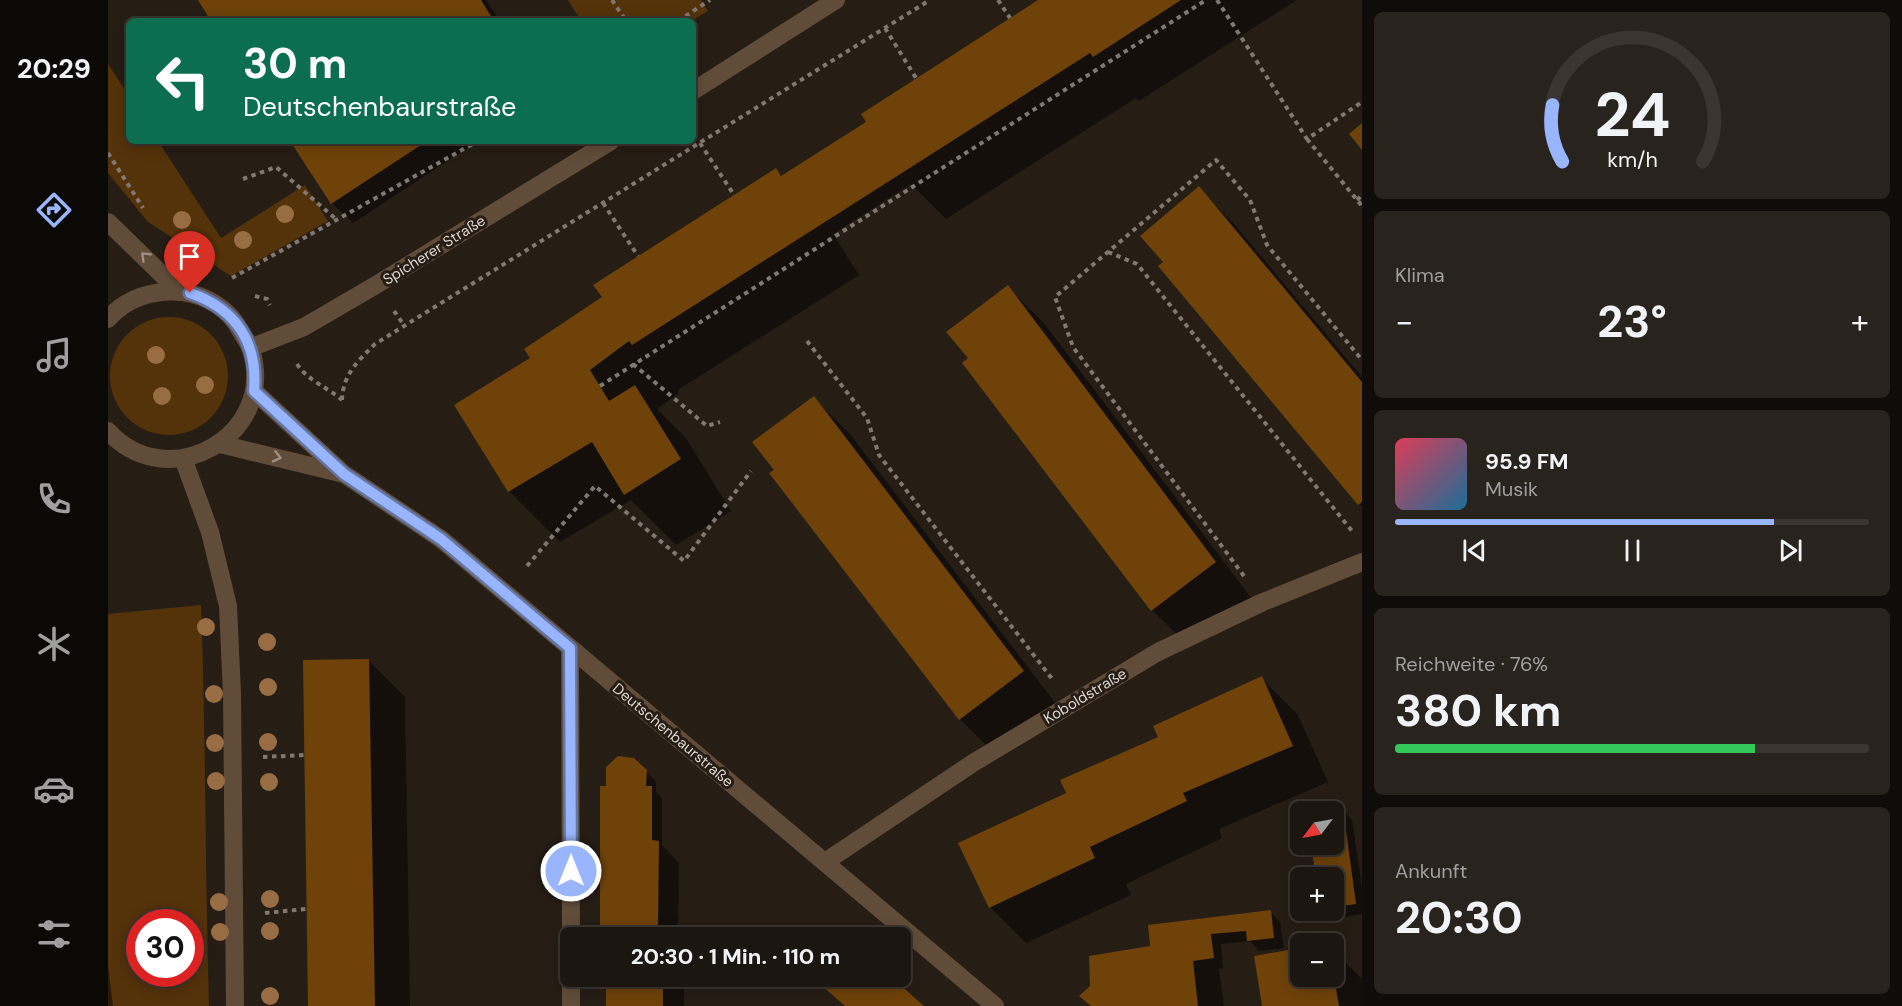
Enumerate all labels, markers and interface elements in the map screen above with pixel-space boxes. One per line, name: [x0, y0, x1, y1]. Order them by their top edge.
text: 30 m: [243, 36, 347, 91]
icon: left: [144, 42, 222, 120]
text: 20:29: [17, 51, 91, 86]
text: 24: [1594, 75, 1670, 156]
text: Deutschenbaurstraße: [243, 89, 516, 124]
text: km/h: [1607, 147, 1657, 175]
icon: directions: [33, 189, 75, 231]
street label: Spicherer Straße: [379, 210, 489, 290]
pin: [164, 231, 215, 293]
icon: arrive: [173, 240, 206, 273]
one-way arrow: [141, 253, 152, 264]
text: Klima: [1395, 262, 1445, 288]
text: 23°: [1597, 292, 1667, 351]
text: −: [1395, 300, 1413, 343]
text: +: [1851, 300, 1869, 343]
icon: music: [33, 334, 75, 376]
text: 95.9 FM: [1485, 447, 1568, 476]
one-way arrow: [271, 450, 281, 463]
text: Musik: [1485, 476, 1538, 502]
icon: phone: [33, 478, 75, 520]
icon: previous: [1458, 534, 1491, 567]
icon: pause: [1616, 534, 1649, 567]
icon: next: [1774, 534, 1807, 567]
icon: climate: [33, 623, 75, 665]
text: Reichweite · 76%: [1395, 651, 1548, 677]
street label: Koboldstraße: [1040, 663, 1130, 729]
street label: Deutschenbaurstraße: [608, 679, 738, 791]
text: 380 km: [1395, 681, 1561, 740]
icon: car: [33, 768, 75, 810]
north arrow: [1290, 801, 1344, 855]
map controls: [1290, 801, 1344, 987]
position arrow: [539, 839, 603, 903]
text: Ankunft: [1395, 858, 1467, 884]
button: +: [1290, 867, 1344, 921]
text: 20:30: [1395, 888, 1523, 947]
speed limit sign: 30: [126, 909, 204, 987]
icon: filters: [33, 913, 75, 955]
button: −: [1290, 933, 1344, 987]
text: 20:30 · 1 Min. · 110 m: [631, 942, 840, 971]

